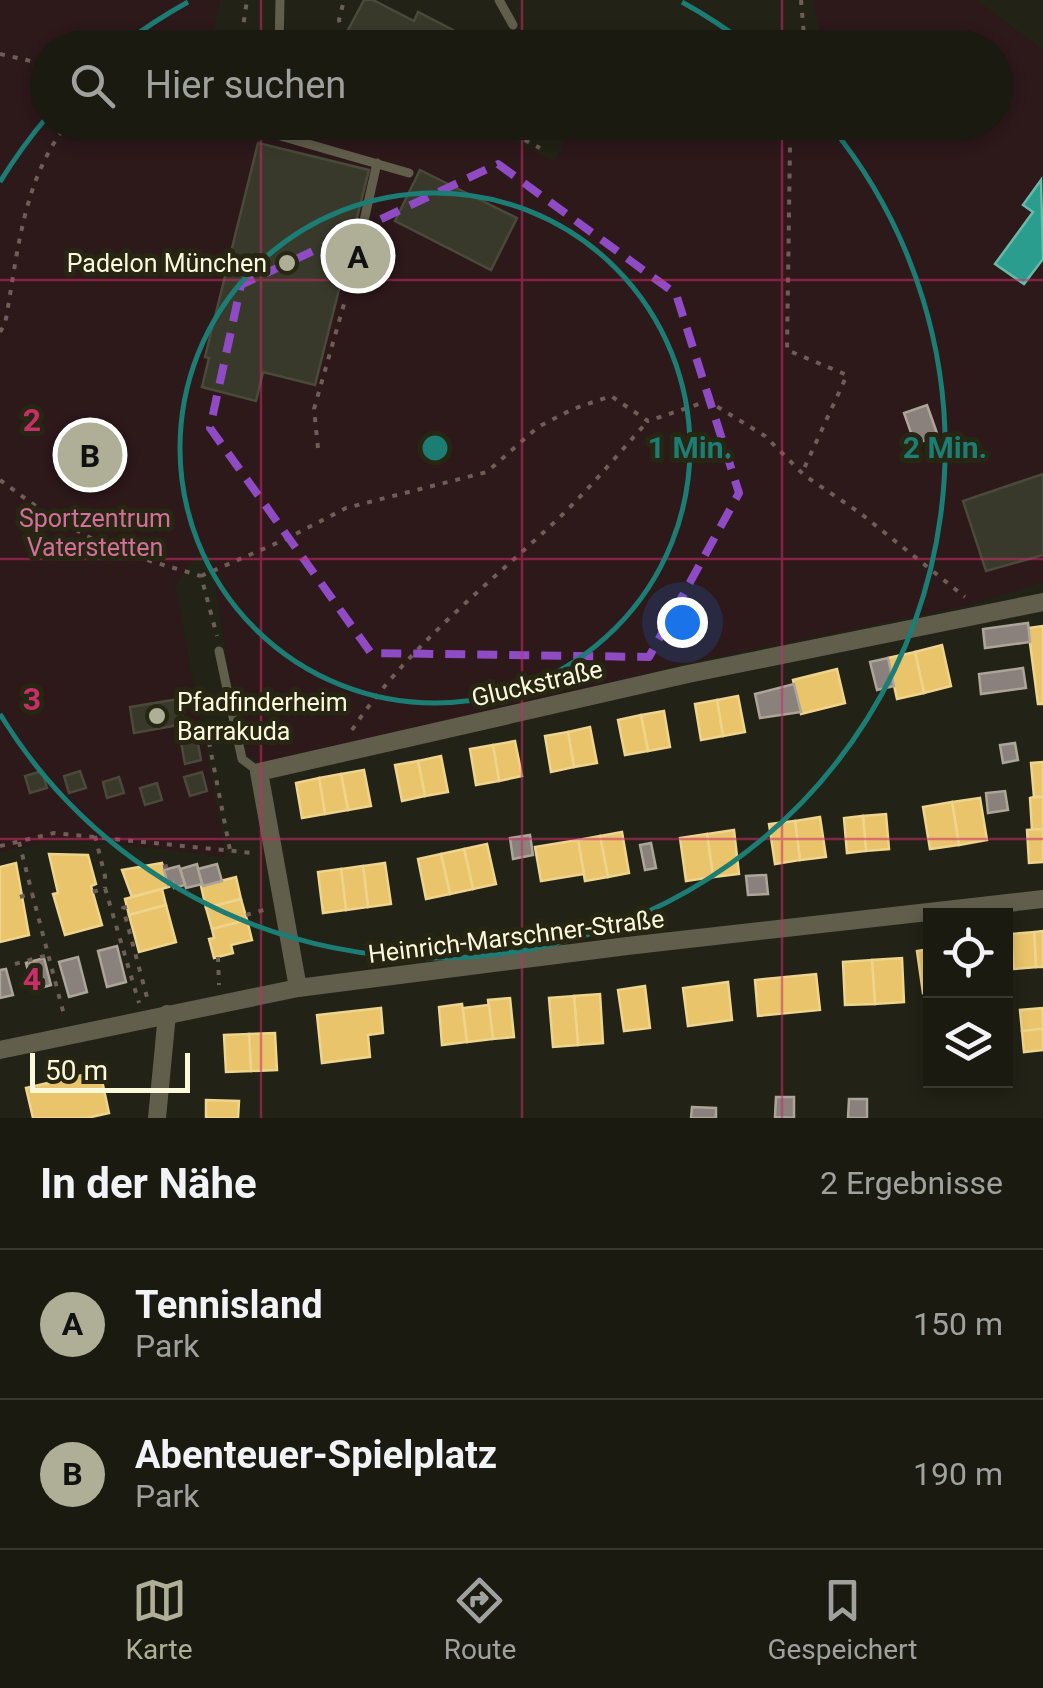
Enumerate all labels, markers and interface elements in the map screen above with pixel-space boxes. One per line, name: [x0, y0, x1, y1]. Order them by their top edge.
search box: [30, 30, 1013, 140]
icon: search: [65, 58, 120, 113]
text: Hier suchen: [145, 63, 346, 107]
pin: A: [326, 218, 390, 294]
place label: Padelon München: [67, 249, 267, 278]
marker: Padelon München: [276, 252, 298, 274]
text: 2: [23, 401, 41, 439]
pin: B: [58, 418, 122, 492]
centre of rings: [417, 430, 453, 466]
text: 1 Min.: [648, 430, 732, 465]
text: 2 Min.: [903, 430, 987, 465]
park label: Sportzentrum Vaterstetten: [19, 504, 171, 562]
your location: [657, 597, 708, 648]
street label: Gluckstraße: [469, 654, 605, 713]
text: 3: [23, 680, 41, 718]
place label: Pfadfinderheim Barrakuda: [177, 688, 348, 746]
marker: Pfadfinderheim Barrakuda: [146, 705, 168, 727]
street label: Heinrich-Marschner-Straße: [366, 904, 666, 969]
map controls: [923, 908, 1013, 1088]
button: locate: [923, 908, 1013, 998]
text: 4: [23, 960, 41, 998]
button: layers: [923, 998, 1013, 1088]
scale bar: [30, 1048, 190, 1092]
text: 50 m: [45, 1054, 108, 1087]
text: In der Nähe: [40, 1159, 257, 1208]
text: 2 Ergebnisse: [820, 1164, 1003, 1202]
text: Tennisland: [135, 1283, 323, 1327]
text: A: [62, 1305, 83, 1343]
text: 150 m: [913, 1305, 1003, 1343]
text: Park: [135, 1327, 199, 1365]
text: Abenteuer-Spielplatz: [135, 1433, 497, 1477]
text: B: [62, 1455, 83, 1493]
text: 190 m: [913, 1455, 1003, 1493]
text: Park: [135, 1477, 199, 1515]
tab: Karte: [126, 1573, 193, 1666]
tab: Route: [444, 1573, 516, 1666]
tab: Gespeichert: [767, 1573, 917, 1666]

